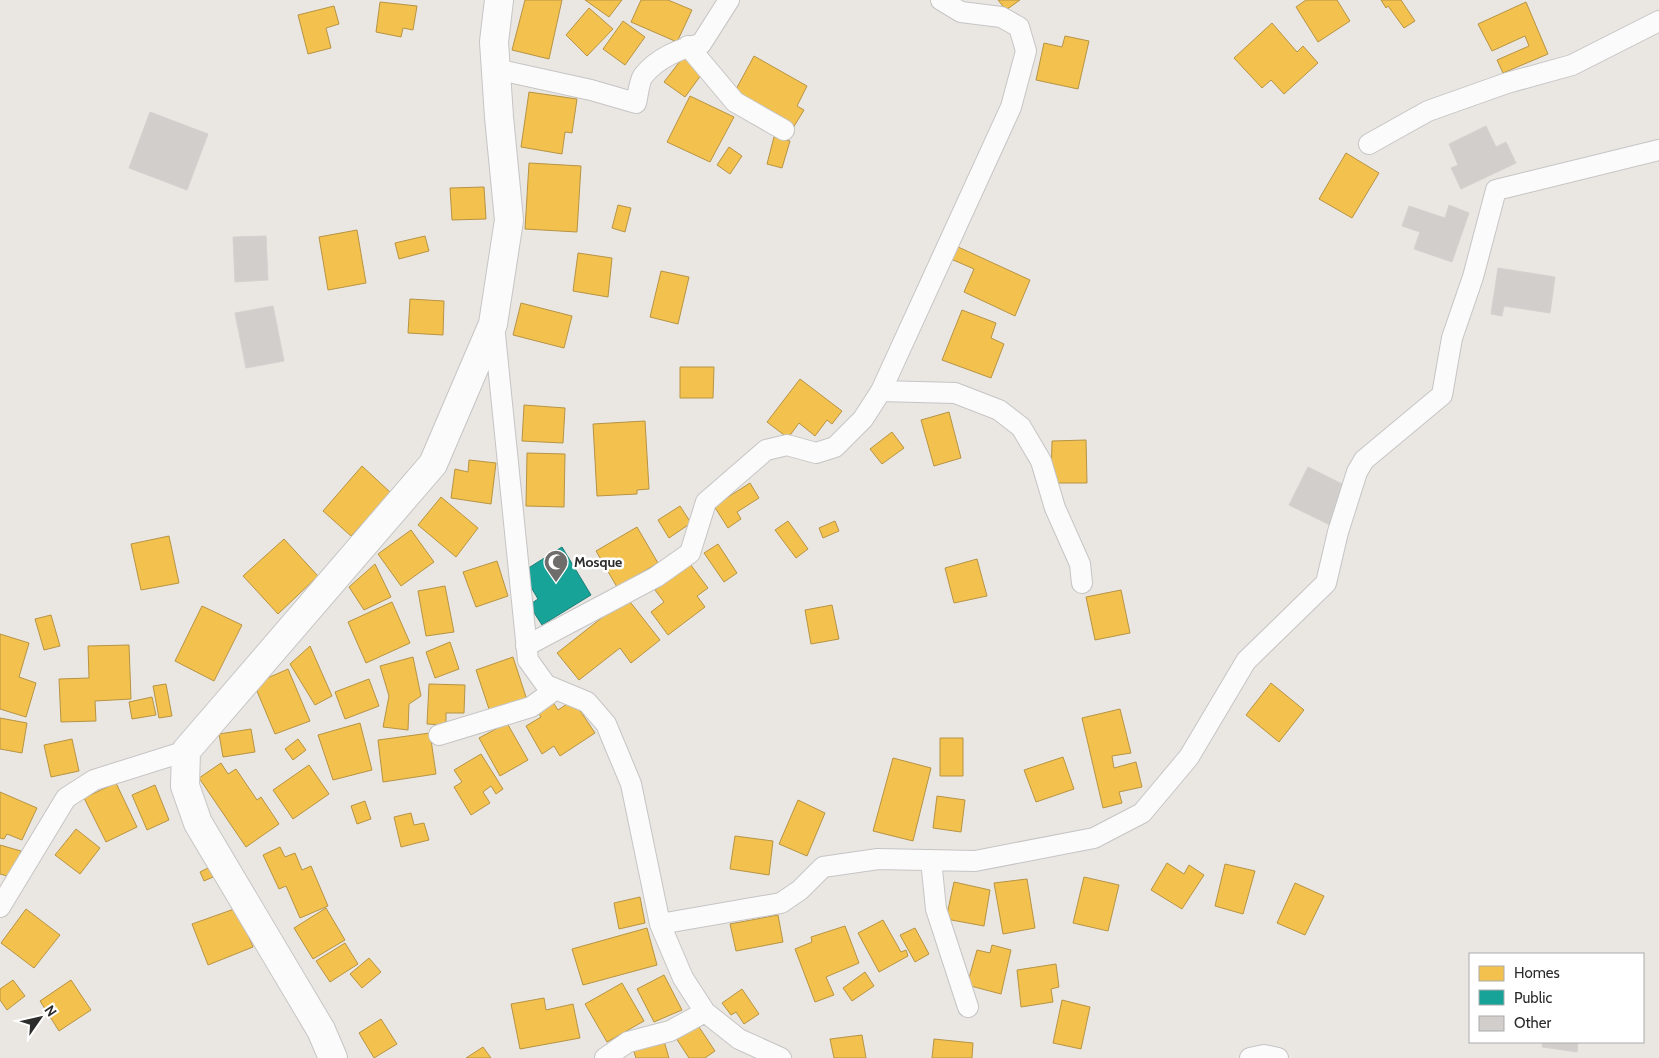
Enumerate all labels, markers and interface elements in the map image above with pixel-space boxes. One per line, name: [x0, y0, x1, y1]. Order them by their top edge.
mosque icon: Mosque: [543, 549, 569, 583]
place label: Mosque: [574, 553, 622, 571]
legend: [1469, 953, 1644, 1043]
text: Homes: [1514, 964, 1560, 982]
text: Public: [1514, 989, 1552, 1007]
north arrow: [15, 993, 65, 1043]
text: N: [41, 1002, 61, 1020]
text: Other: [1514, 1014, 1551, 1032]

